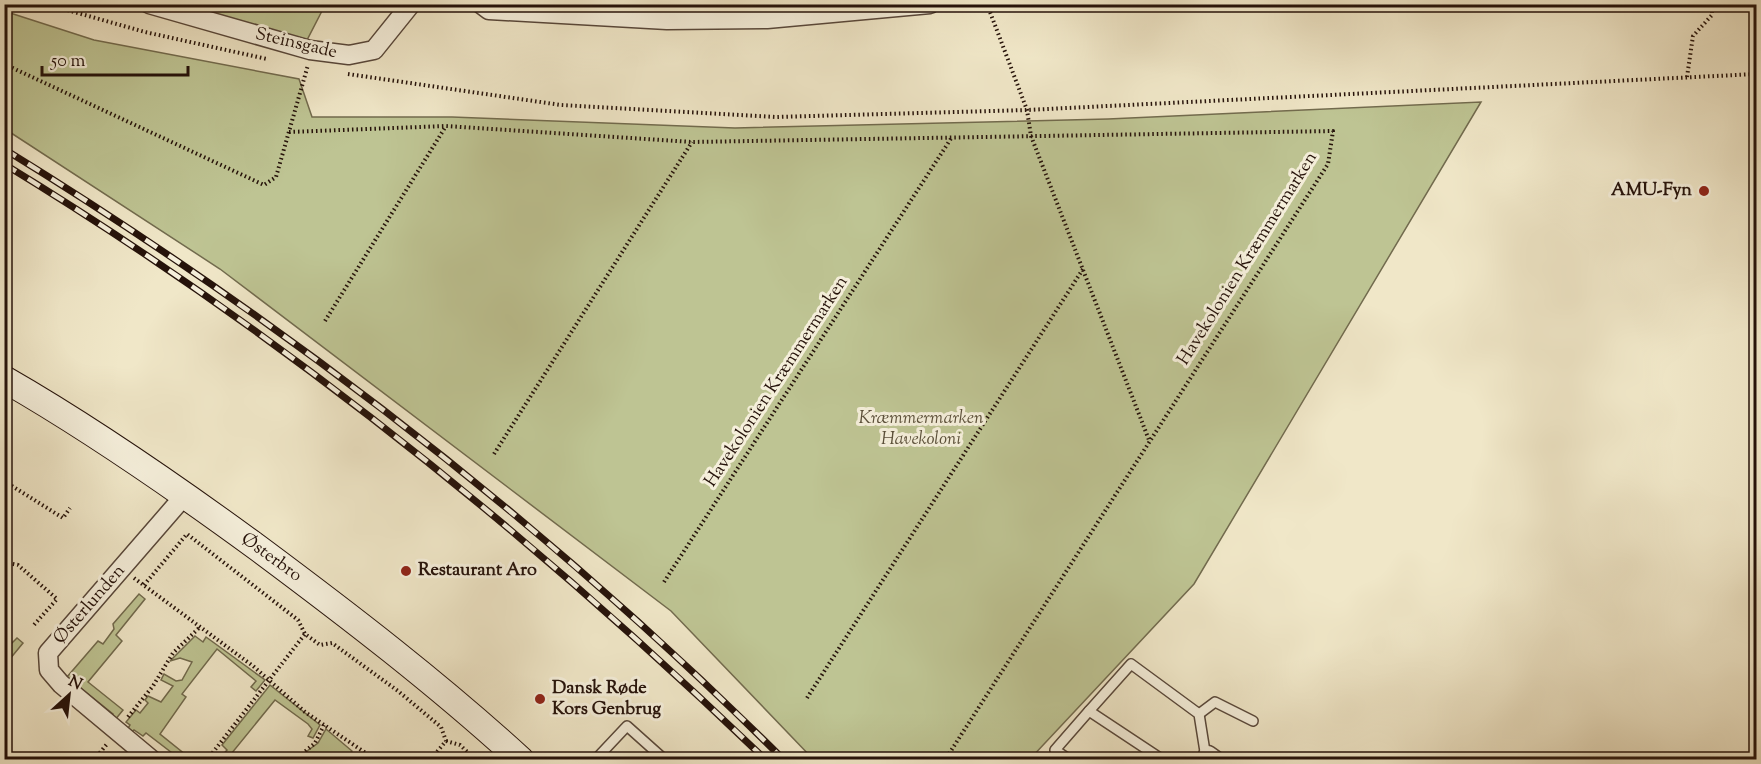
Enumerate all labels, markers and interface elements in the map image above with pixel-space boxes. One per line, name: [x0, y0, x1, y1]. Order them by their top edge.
street label: Steinsgade: [252, 22, 340, 66]
scale bar: [42, 39, 188, 77]
text: 50 m: [50, 49, 86, 75]
street label: Havekolonien Kræmmermarken: [1171, 147, 1325, 371]
place label: AMU-Fyn: [1611, 178, 1692, 204]
marker: AMU-Fyn: [1697, 184, 1711, 198]
street label: Havekolonien Kræmmermarken: [699, 271, 855, 493]
park label: Kræmmermarken Havekoloni: [859, 406, 984, 453]
street label: Østerbro: [235, 527, 307, 589]
place label: Restaurant Aro: [418, 558, 537, 584]
street label: Østerlunden: [48, 559, 132, 651]
marker: Restaurant Aro: [399, 564, 413, 578]
north arrow: [39, 665, 99, 725]
text: N: [64, 671, 86, 697]
place label: Dansk Røde Kors Genbrug: [552, 676, 661, 723]
marker: Dansk Røde Kors Genbrug: [533, 692, 547, 706]

